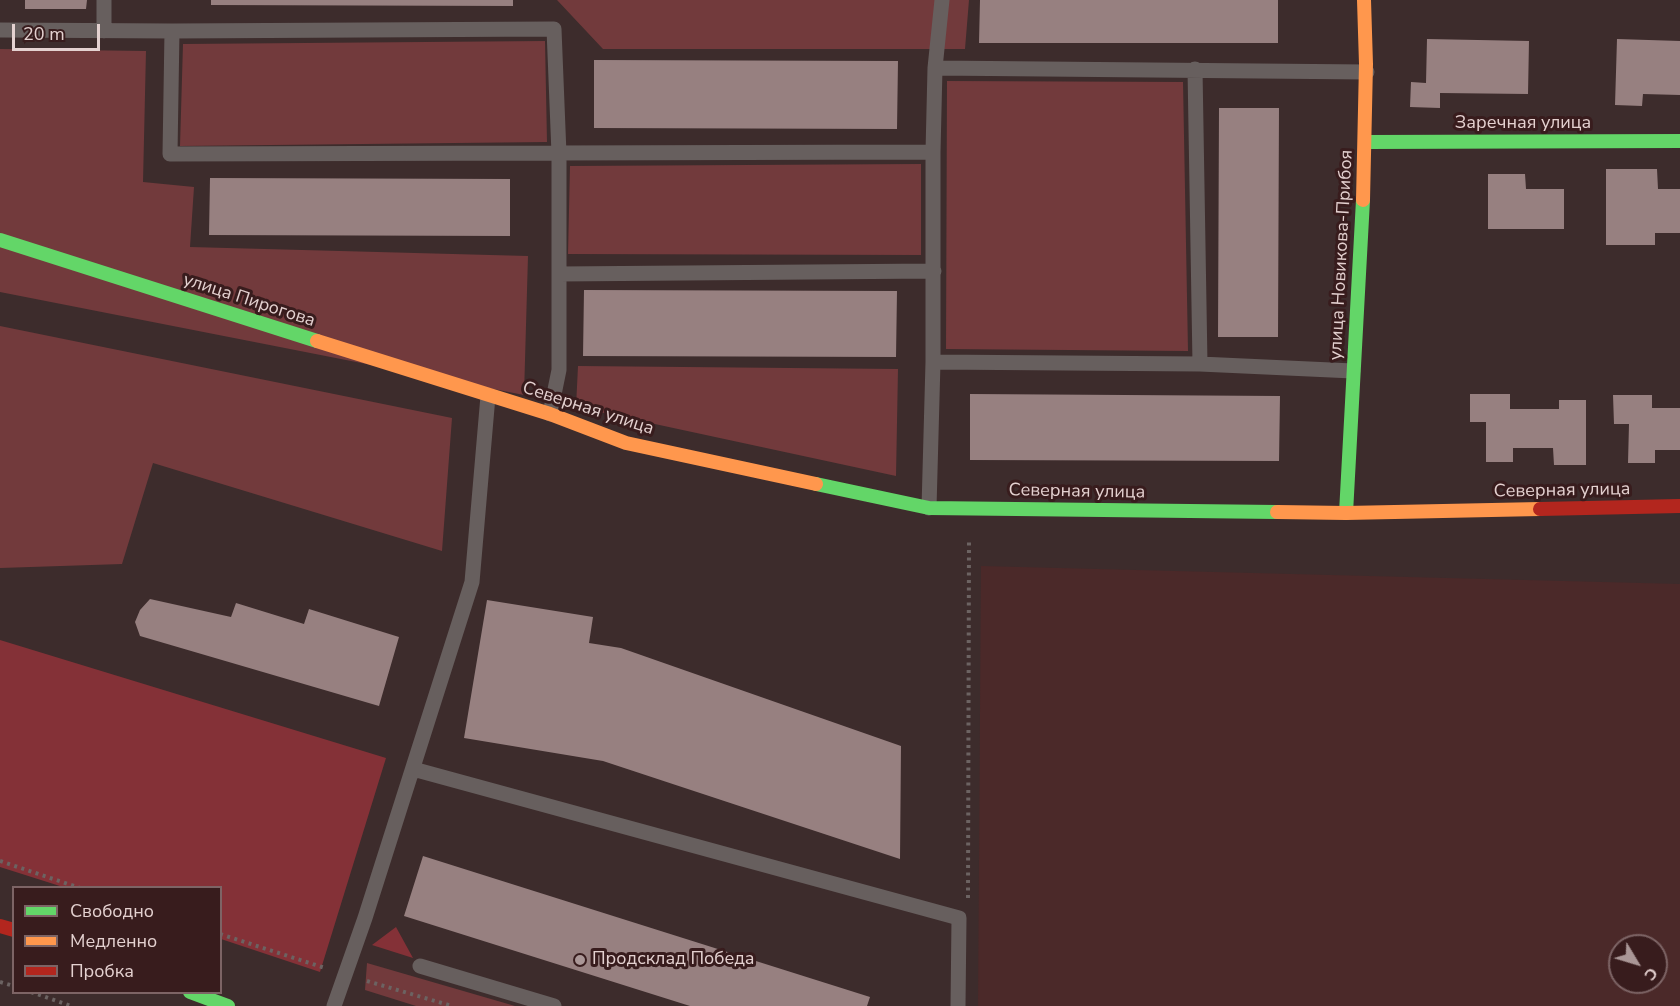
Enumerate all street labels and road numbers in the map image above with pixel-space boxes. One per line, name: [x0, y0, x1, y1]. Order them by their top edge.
street label: Заречная улица: [1455, 113, 1591, 135]
street label: улица Новикова-Прибоя: [1326, 149, 1358, 361]
street label: улица Пирогова: [180, 270, 318, 332]
street label: Северная улица: [520, 378, 656, 440]
street label: Северная улица: [1493, 479, 1631, 503]
street label: Северная улица: [1008, 480, 1146, 504]

